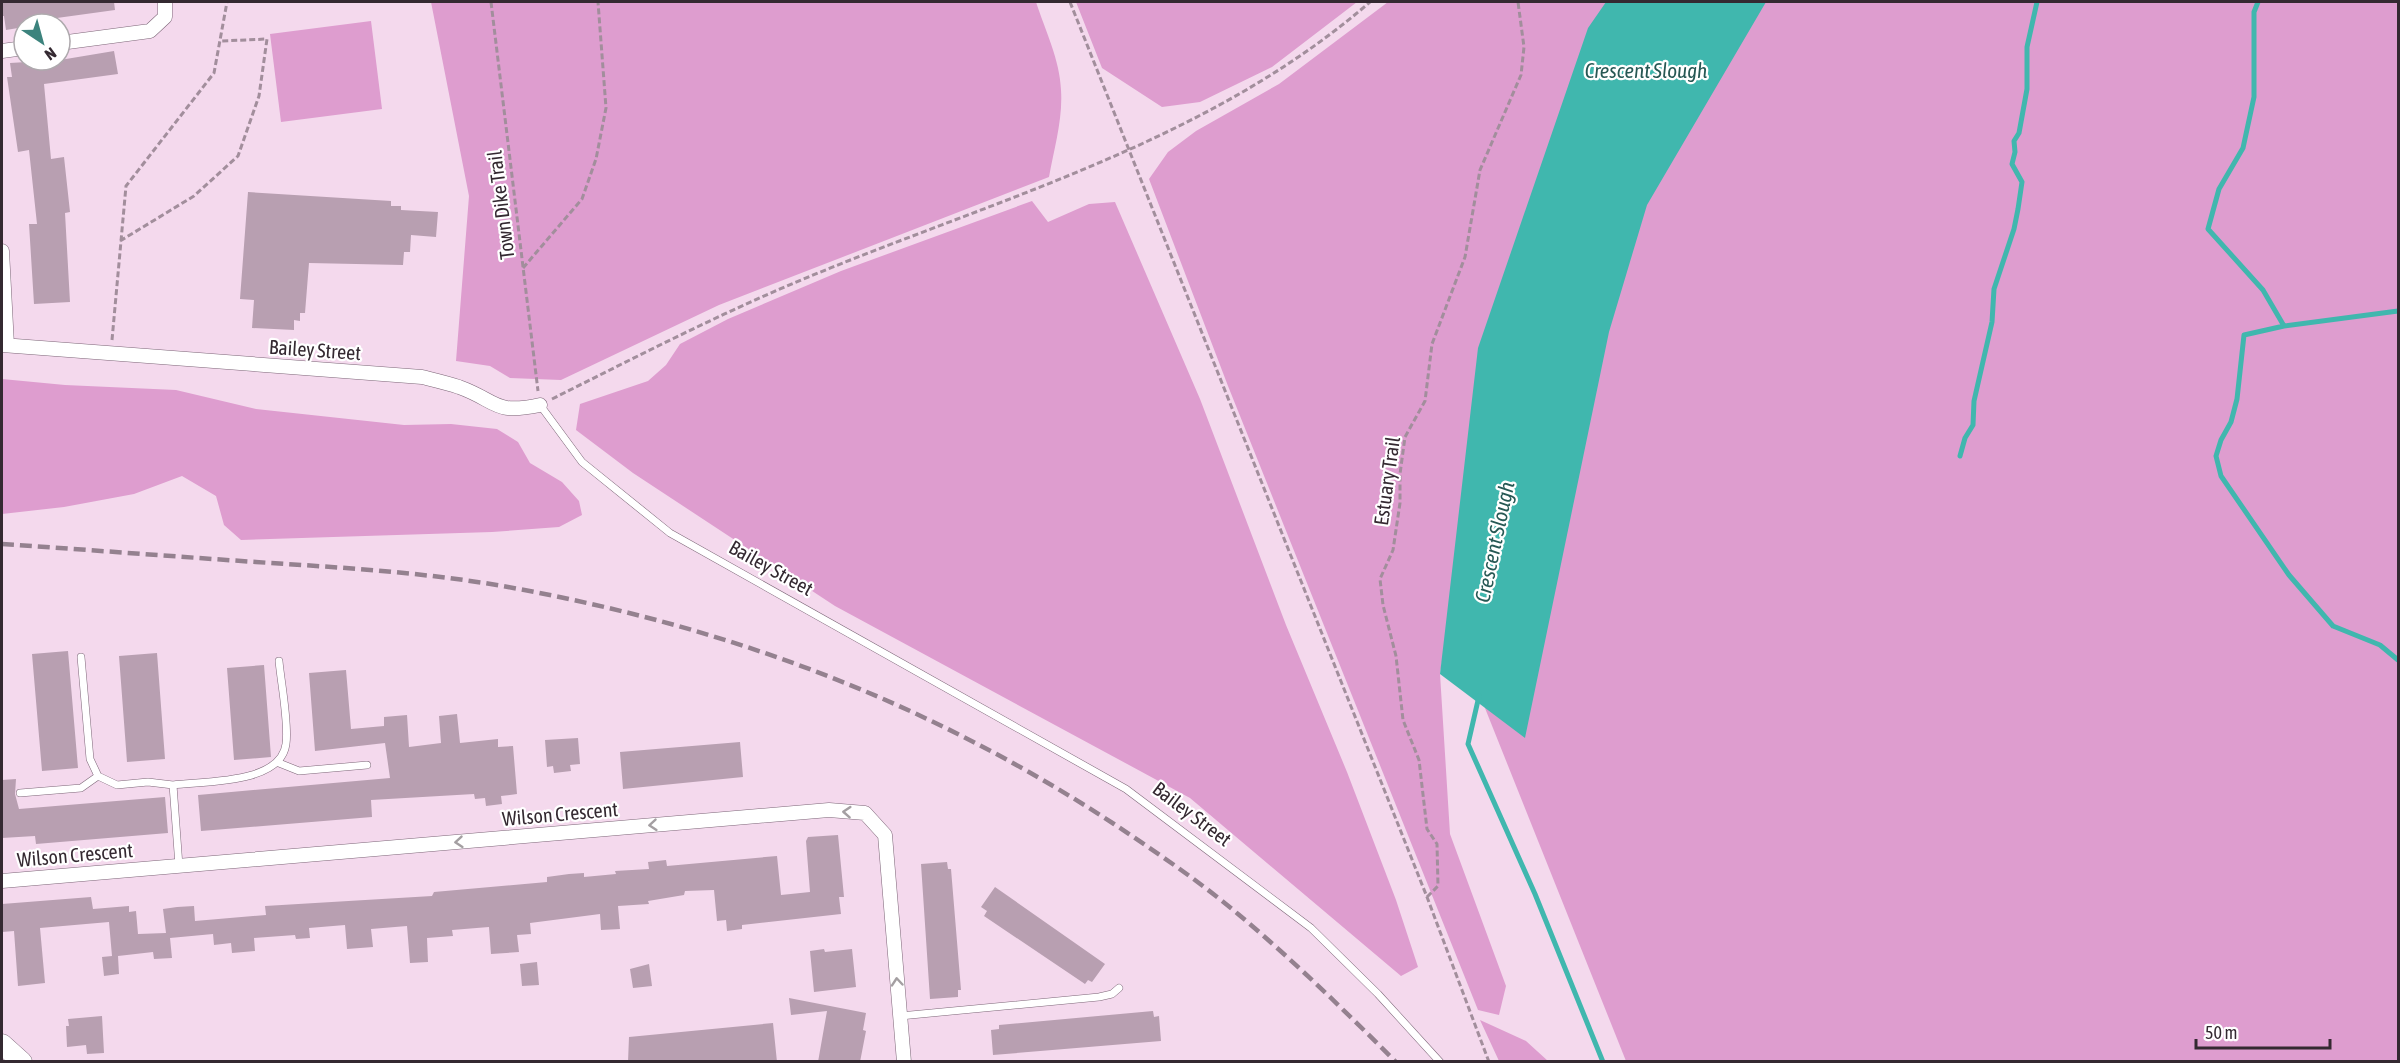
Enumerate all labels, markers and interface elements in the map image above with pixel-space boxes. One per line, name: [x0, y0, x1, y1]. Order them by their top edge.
north arrow: [12, 12, 72, 72]
text: N: [42, 44, 60, 64]
water label: Crescent Slough: [1585, 58, 1707, 82]
street label: Town Dike Trail: [482, 149, 519, 261]
street label: Bailey Street: [268, 335, 362, 364]
street label: Estuary Trail: [1369, 434, 1404, 527]
water label: Crescent Slough: [1470, 479, 1518, 604]
street label: Bailey Street: [725, 535, 817, 600]
street label: Bailey Street: [1149, 777, 1236, 851]
street label: Wilson Crescent: [501, 797, 619, 830]
one-way arrow: [843, 805, 852, 818]
one-way arrow: [648, 819, 657, 832]
one-way arrow: [454, 835, 463, 848]
street label: Wilson Crescent: [16, 838, 134, 871]
one-way arrow: [891, 978, 904, 987]
scale bar: [2196, 1012, 2330, 1050]
text: 50 m: [2205, 1022, 2237, 1043]

